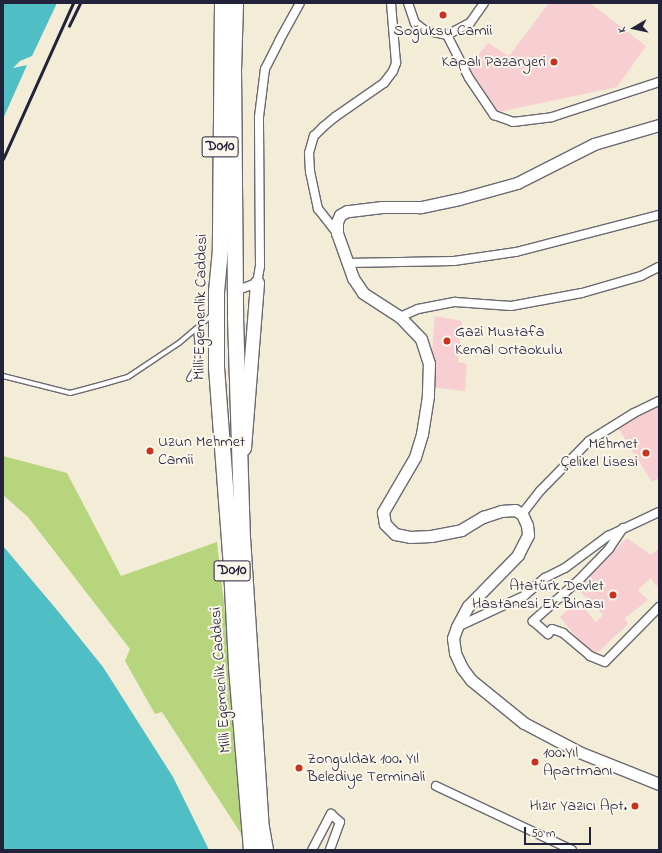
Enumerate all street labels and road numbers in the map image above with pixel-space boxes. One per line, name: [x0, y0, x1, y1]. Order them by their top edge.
road number: D010: [201, 134, 239, 160]
street label: Milli Egemenlik Caddesi: [190, 234, 212, 380]
road number: D010: [213, 558, 251, 584]
street label: Milli Egemenlik Caddesi: [206, 606, 236, 754]

